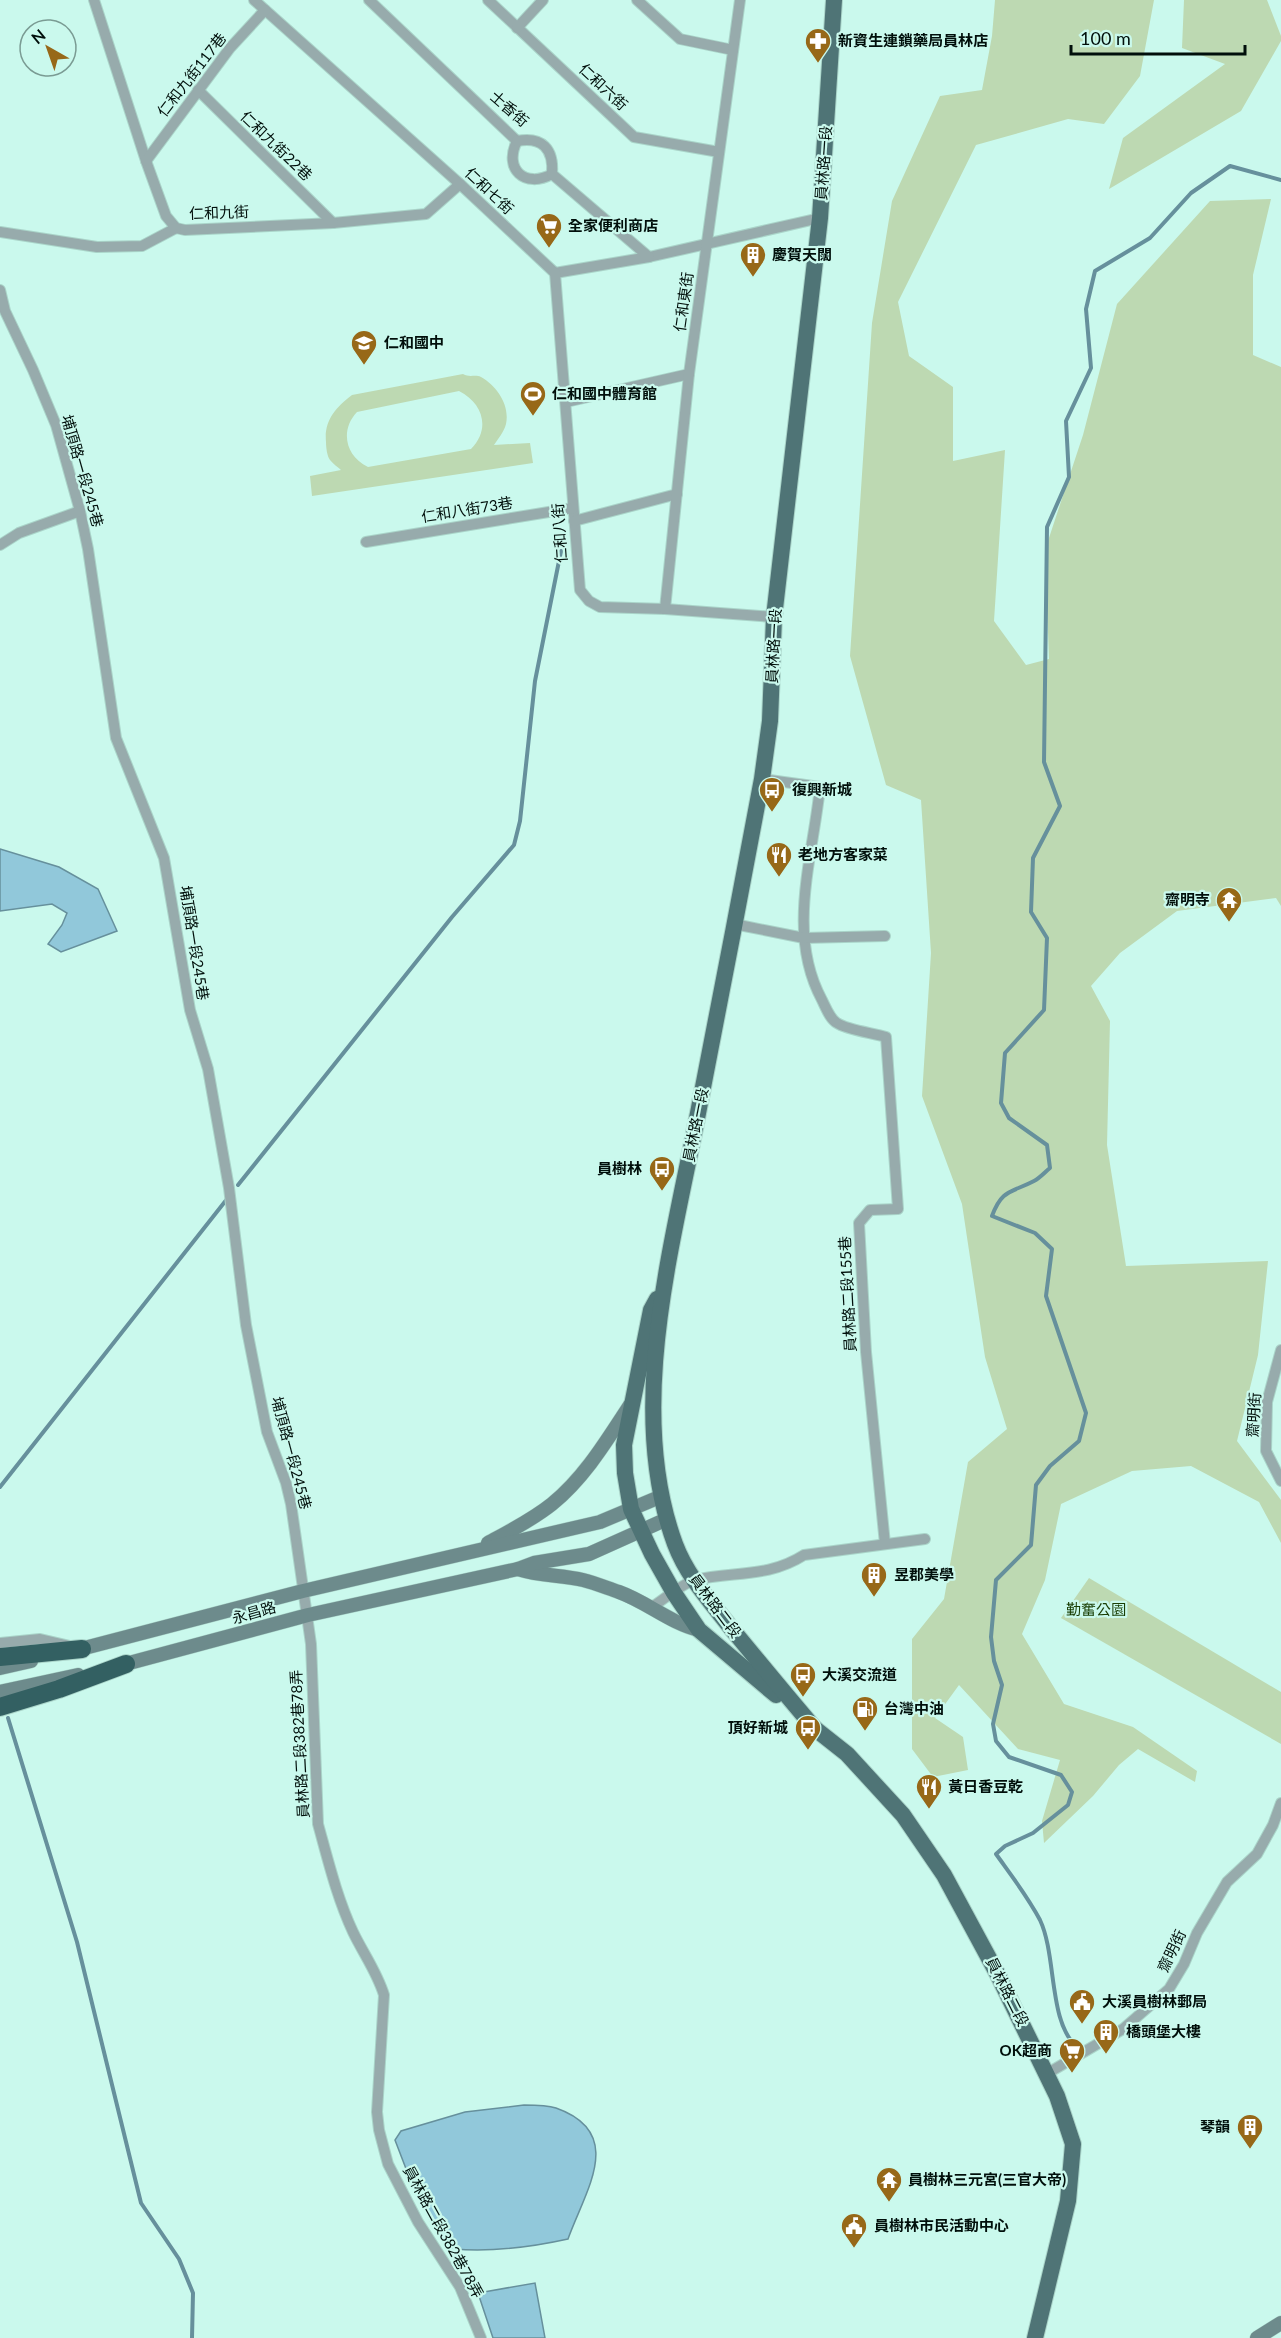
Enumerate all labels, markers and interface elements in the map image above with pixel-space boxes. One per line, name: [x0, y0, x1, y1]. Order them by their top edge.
north arrow: [18, 18, 78, 78]
scale bar: [1071, 18, 1245, 56]
text: N: [27, 25, 49, 47]
pharmacy icon: 新資生連鎖藥局員林店: [803, 26, 833, 64]
text: 100 m: [1080, 27, 1131, 49]
street label: 仁和九街117巷: [153, 29, 229, 120]
place label: 新資生連鎖藥局員林店: [838, 31, 988, 49]
street label: 仁和六街: [576, 59, 632, 113]
street label: 士香街: [487, 87, 533, 130]
street label: 仁和九街22巷: [237, 107, 316, 184]
street label: 員林路一段: [811, 125, 835, 201]
street label: 仁和七街: [462, 163, 518, 217]
street label: 仁和九街: [189, 202, 249, 222]
supermarket icon: 全家便利商店: [534, 211, 564, 249]
place label: 全家便利商店: [568, 216, 658, 234]
building icon: 慶賀天闊: [738, 240, 768, 278]
place label: 慶賀天闊: [772, 245, 832, 263]
street label: 仁和東街: [670, 271, 696, 333]
school or university icon: 仁和國中: [349, 328, 379, 366]
place label: 仁和國中: [384, 333, 444, 351]
sports icon: 仁和國中體育館: [518, 379, 548, 417]
place label: 仁和國中體育館: [552, 384, 657, 402]
street label: 埔頂路一段245巷: [58, 412, 108, 529]
street label: 仁和八街73巷: [420, 493, 514, 525]
street label: 仁和八街: [548, 503, 570, 564]
street label: 員林路一段: [762, 608, 784, 684]
bus stop icon: 復興新城: [757, 775, 787, 813]
place label: 復興新城: [792, 780, 852, 798]
restaurant icon: 老地方客家菜: [764, 840, 794, 878]
place label: 老地方客家菜: [798, 845, 888, 863]
street label: 埔頂路一段245巷: [177, 884, 213, 1002]
temple icon: 齋明寺: [1214, 885, 1244, 923]
place label: 齋明寺: [1165, 890, 1210, 908]
street label: 員林路一段: [679, 1086, 711, 1163]
bus stop icon: 員樹林: [647, 1154, 677, 1192]
place label: 員樹林: [597, 1159, 642, 1177]
street label: 員林路二段155巷: [835, 1236, 859, 1352]
street label: 齋明街: [1242, 1392, 1264, 1438]
street label: 埔頂路一段245巷: [268, 1394, 316, 1511]
building icon: 昱郡美學: [859, 1560, 889, 1598]
place label: 昱郡美學: [894, 1565, 954, 1583]
street label: 員林路二段: [686, 1570, 746, 1641]
street label: 永昌路: [230, 1597, 278, 1627]
park label: 勤奮公園: [1066, 1600, 1126, 1618]
bus stop icon: 大溪交流道: [788, 1660, 818, 1698]
place label: 大溪交流道: [822, 1665, 897, 1683]
street label: 員林路二段382巷78弄: [286, 1669, 312, 1819]
fuel station icon: 台灣中油: [850, 1694, 880, 1732]
place label: 台灣中油: [884, 1699, 944, 1717]
bus stop icon: 頂好新城: [793, 1713, 823, 1751]
place label: 頂好新城: [728, 1718, 788, 1736]
restaurant icon: 黃日香豆乾: [914, 1772, 944, 1810]
place label: 黃日香豆乾: [948, 1777, 1023, 1795]
street label: 齋明街: [1153, 1926, 1189, 1975]
street label: 員林路二段: [983, 1954, 1033, 2029]
public building icon: 大溪員樹林郵局: [1067, 1987, 1097, 2025]
place label: 大溪員樹林郵局: [1102, 1992, 1207, 2010]
building icon: 橋頭堡大樓: [1091, 2017, 1121, 2055]
place label: 橋頭堡大樓: [1126, 2022, 1201, 2040]
supermarket icon: OK超商: [1057, 2036, 1087, 2074]
place label: OK超商: [1000, 2041, 1052, 2059]
building icon: 琴韻: [1235, 2112, 1265, 2150]
place label: 琴韻: [1200, 2117, 1230, 2135]
street label: 員林路二段382巷78弄: [400, 2162, 488, 2301]
temple icon: 員樹林三元宮(三官大帝): [874, 2165, 904, 2203]
place label: 員樹林三元宮(三官大帝): [908, 2170, 1066, 2188]
public building icon: 員樹林市民活動中心: [839, 2211, 869, 2249]
place label: 員樹林市民活動中心: [874, 2216, 1009, 2234]

